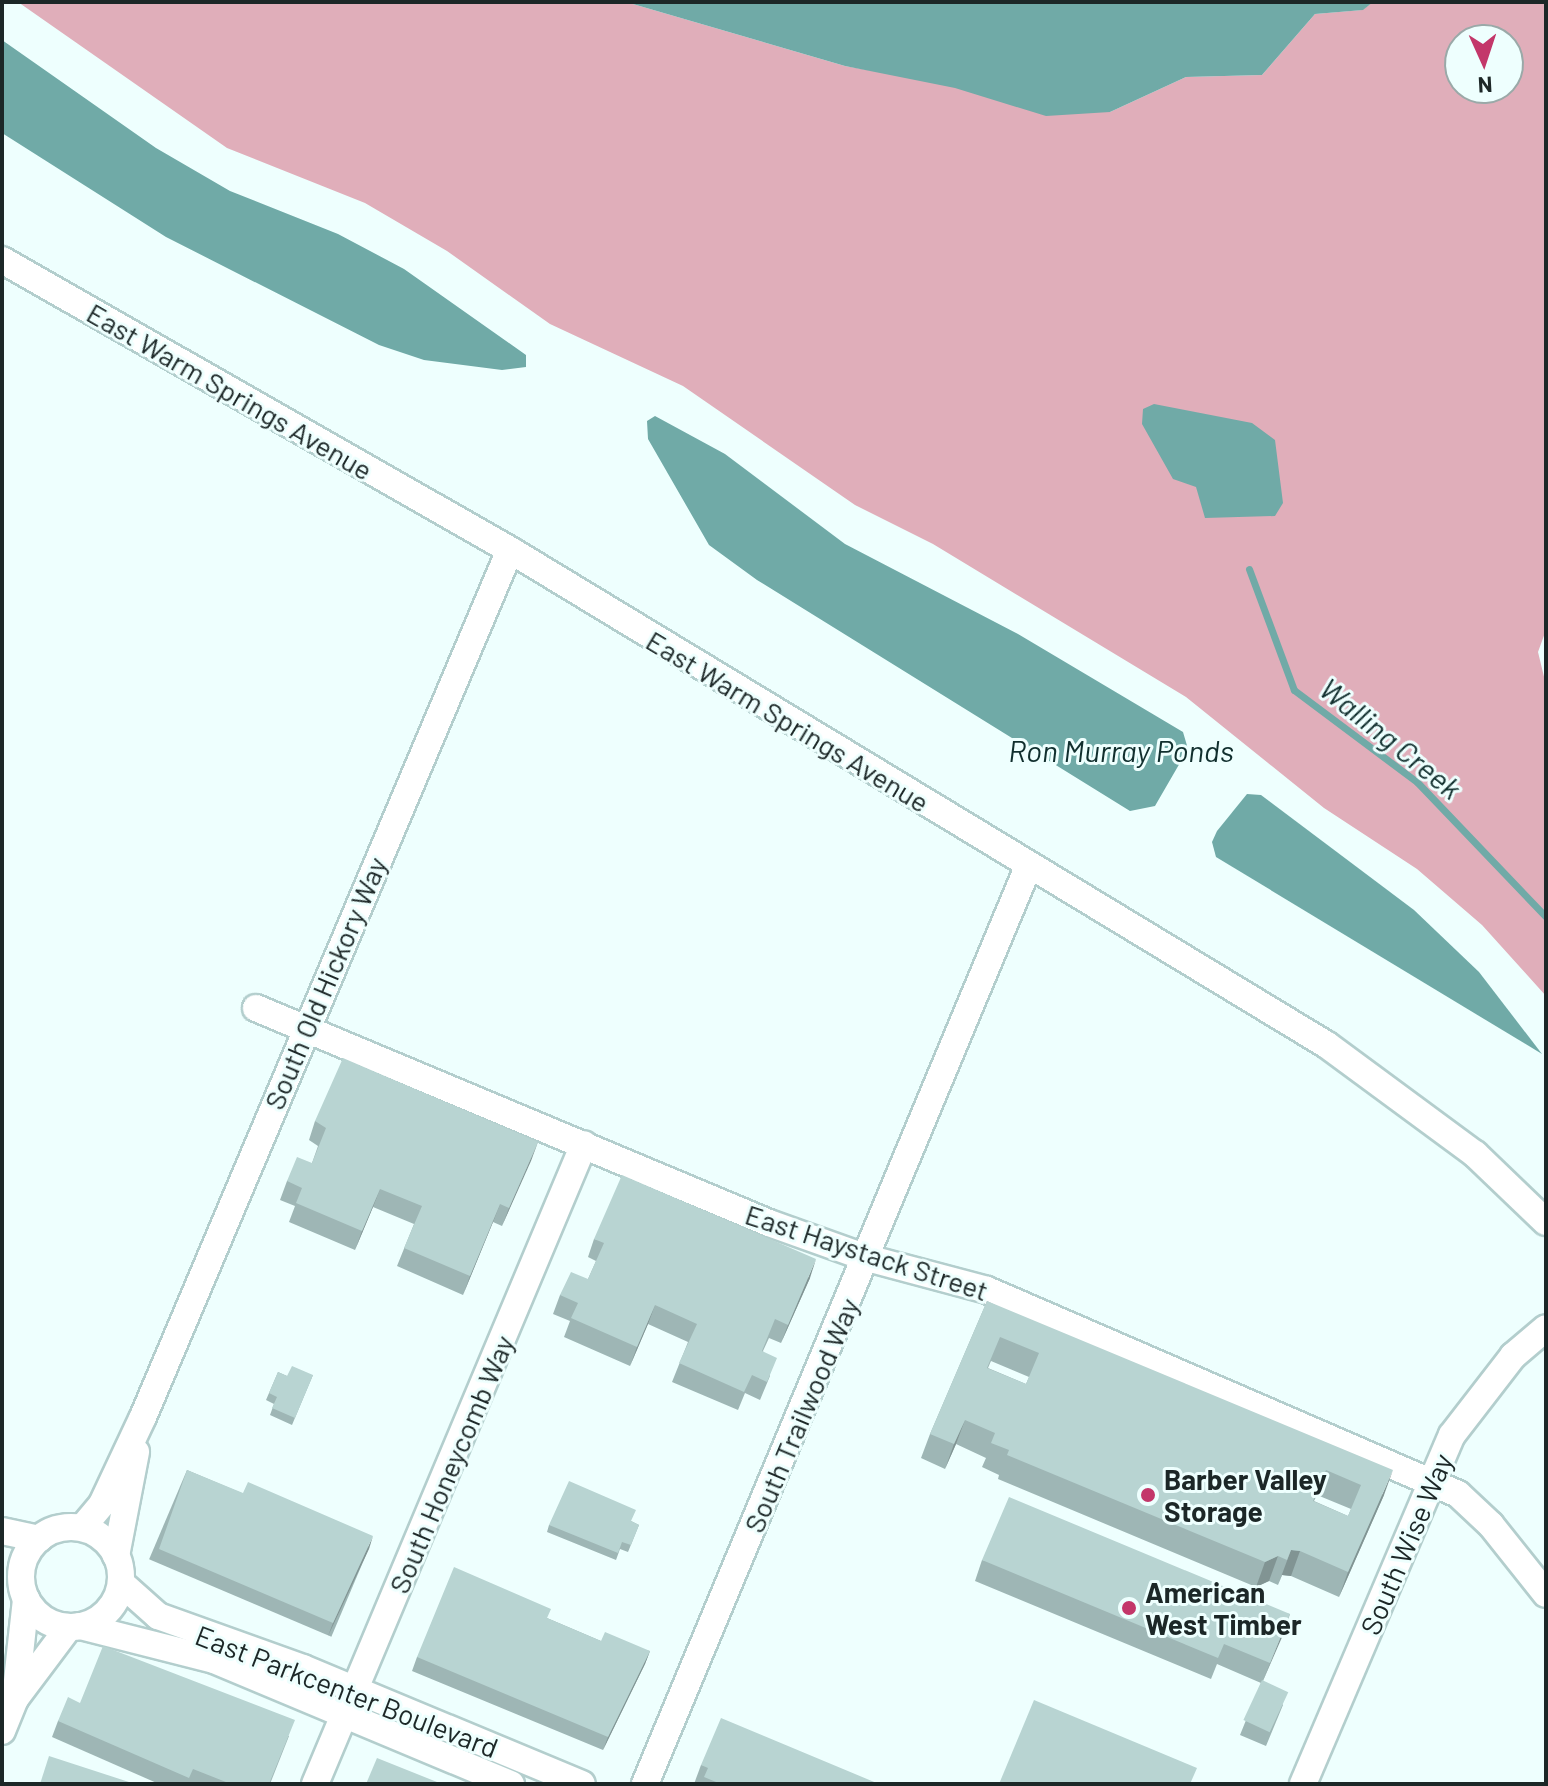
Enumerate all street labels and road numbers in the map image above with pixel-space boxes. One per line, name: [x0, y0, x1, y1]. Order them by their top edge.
street label: East Warm Springs Avenue: [81, 295, 379, 487]
street label: East Warm Springs Avenue: [640, 623, 936, 819]
street label: South Old Hickory Way: [257, 852, 393, 1114]
street label: East Haystack Street: [741, 1197, 993, 1307]
street label: South Trailwood Way: [736, 1293, 866, 1537]
street label: South Honeycomb Way: [381, 1330, 521, 1598]
street label: South Wise Way: [1353, 1448, 1459, 1640]
street label: East Parkcenter Boulevard: [191, 1618, 503, 1764]

